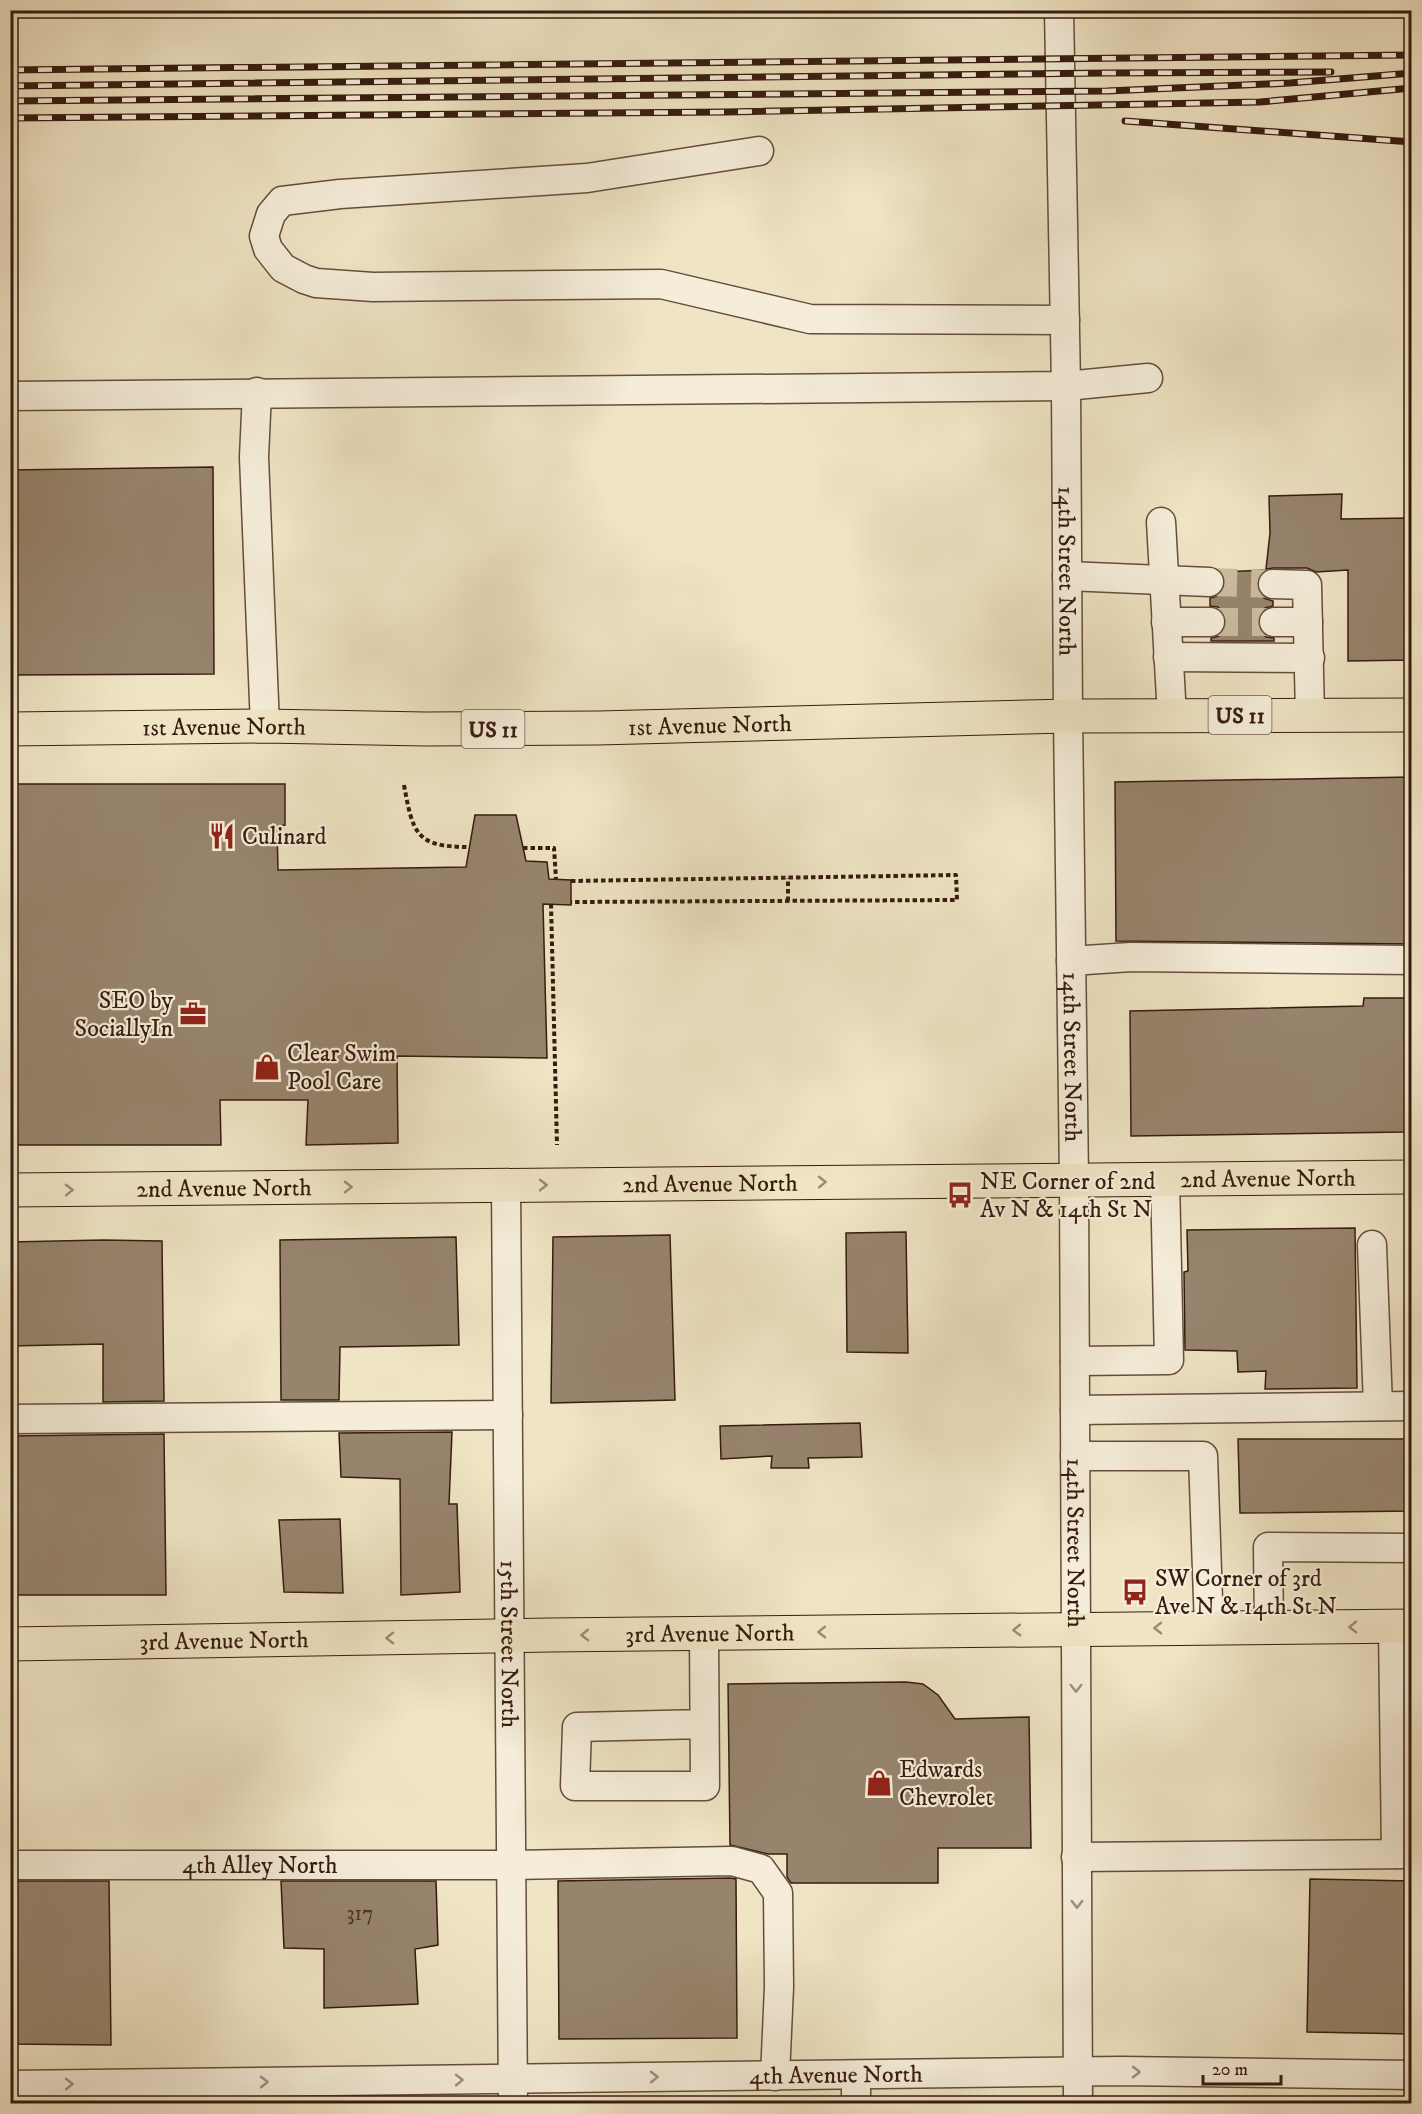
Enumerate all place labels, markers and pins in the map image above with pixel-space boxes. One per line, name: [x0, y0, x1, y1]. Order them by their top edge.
restaurant icon: Culinard: [207, 821, 237, 851]
place label: Culinard: [242, 822, 327, 852]
place label: SEO by SociallyIn: [75, 986, 174, 1044]
office icon: SEO by SociallyIn: [178, 999, 208, 1029]
place label: Clear Swim Pool Care: [287, 1039, 396, 1097]
shop icon: Clear Swim Pool Care: [252, 1052, 282, 1082]
place label: NE Corner of 2nd Av N & 14th St N: [980, 1167, 1155, 1225]
bus stop icon: NE Corner of 2nd Av N & 14th St N: [945, 1180, 975, 1210]
place label: SW Corner of 3rd Ave N & 14th St N: [1155, 1564, 1337, 1622]
bus stop icon: SW Corner of 3rd Ave N & 14th St N: [1120, 1577, 1150, 1607]
place label: Edwards Chevrolet: [899, 1755, 994, 1813]
shop icon: Edwards Chevrolet: [864, 1768, 894, 1798]

